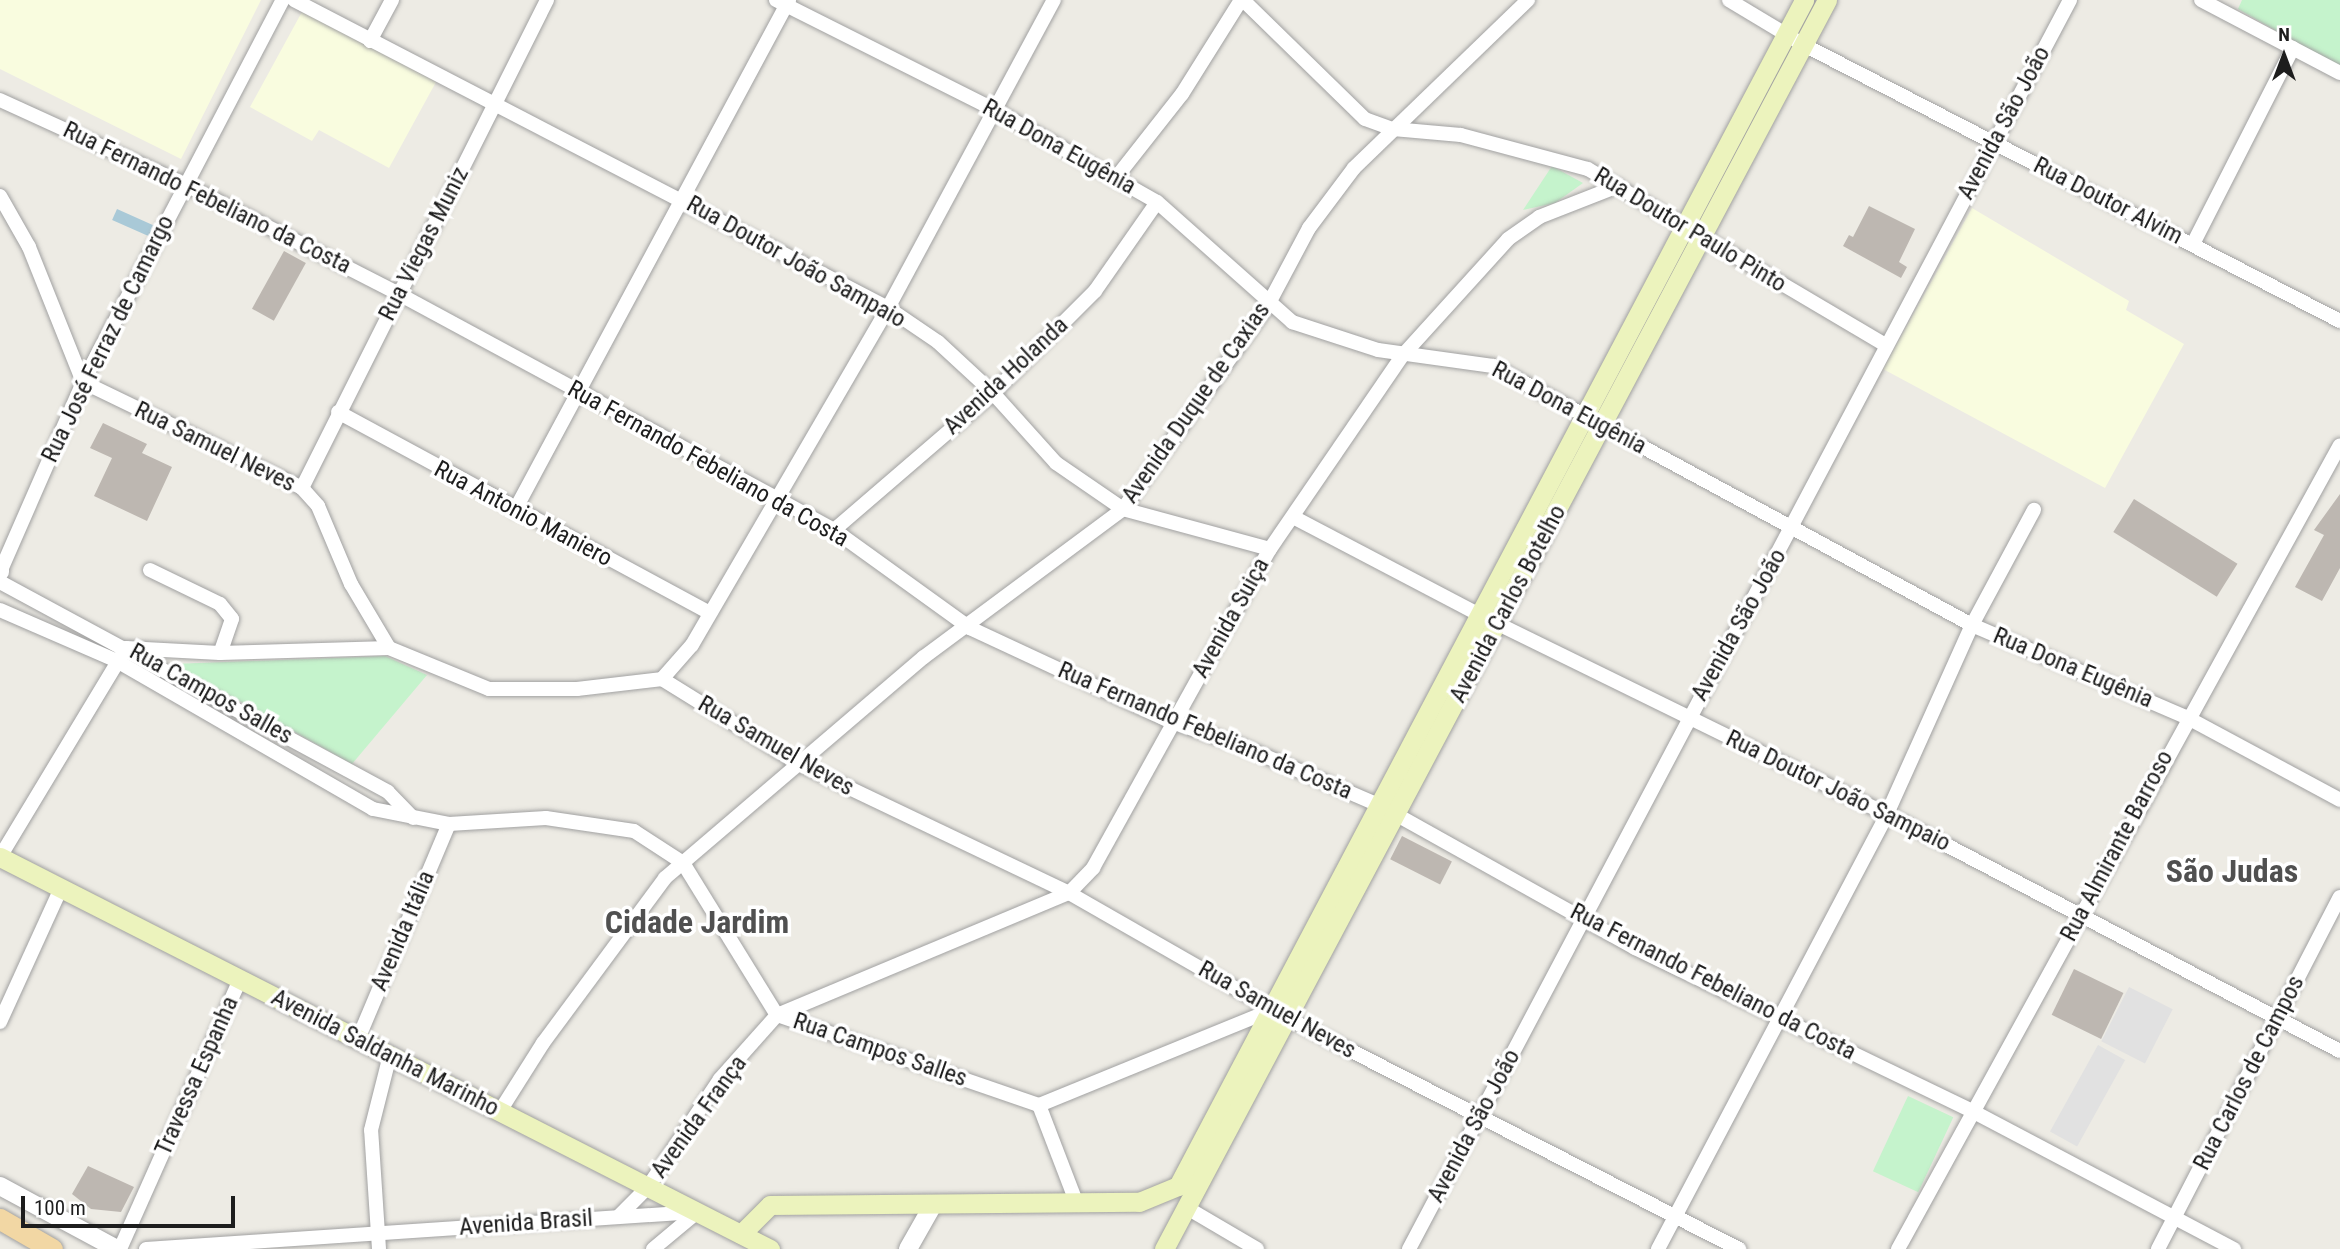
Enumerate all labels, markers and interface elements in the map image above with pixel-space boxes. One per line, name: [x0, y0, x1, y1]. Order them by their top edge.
north arrow: [2249, 21, 2319, 91]
text: N: [2278, 23, 2290, 46]
street label: Avenida São João: [1952, 41, 2056, 205]
street label: Rua Dona Eugênia: [977, 93, 1141, 201]
street label: Rua Fernando Febeliano da Costa: [58, 116, 356, 280]
street label: Rua Doutor Alvim: [2029, 151, 2187, 251]
street label: Rua Doutor Paulo Pinto: [1589, 161, 1791, 299]
street label: Rua Viegas Muniz: [373, 162, 475, 326]
street label: Rua Doutor João Sampaio: [681, 190, 911, 334]
street label: Rua José Ferraz de Camargo: [36, 211, 180, 467]
street label: Avenida Duque de Caxias: [1116, 297, 1276, 509]
street label: Avenida Holanda: [938, 311, 1074, 441]
street label: Rua Dona Eugênia: [1487, 355, 1651, 461]
street label: Rua Fernando Febeliano da Costa: [562, 375, 854, 553]
street label: Rua Samuel Neves: [130, 396, 300, 498]
street label: Rua Antonio Maniero: [429, 455, 617, 573]
street label: Avenida Carlos Botelho: [1444, 500, 1572, 708]
street label: Avenida São João: [1685, 544, 1793, 706]
street label: Avenida Suiça: [1186, 553, 1276, 683]
street label: Rua Dona Eugênia: [1989, 621, 2157, 715]
street label: Rua Campos Salles: [124, 637, 298, 751]
street label: Rua Fernando Febeliano da Costa: [1054, 656, 1356, 806]
street label: Rua Samuel Neves: [693, 690, 859, 802]
street label: Rua Doutor João Sampaio: [1721, 724, 1955, 858]
street label: Rua Almirante Barroso: [2054, 746, 2180, 946]
district label: São Judas: [2166, 852, 2298, 890]
street label: Avenida Itália: [365, 867, 441, 995]
street label: Rua Fernando Febeliano da Costa: [1565, 897, 1861, 1067]
district label: Cidade Jardim: [605, 903, 789, 941]
street label: Rua Samuel Neves: [1193, 955, 1361, 1065]
street label: Rua Carlos de Campos: [2187, 971, 2311, 1175]
street label: Avenida Saldanha Marinho: [266, 983, 504, 1123]
street label: Travessa Espanha: [149, 992, 245, 1160]
street label: Rua Campos Salles: [789, 1007, 971, 1093]
street label: Avenida São João: [1422, 1044, 1526, 1208]
street label: Avenida França: [645, 1050, 753, 1184]
scale bar: [24, 1182, 238, 1226]
text: 100 m: [34, 1196, 86, 1220]
street label: Avenida Brasil: [458, 1204, 594, 1242]

